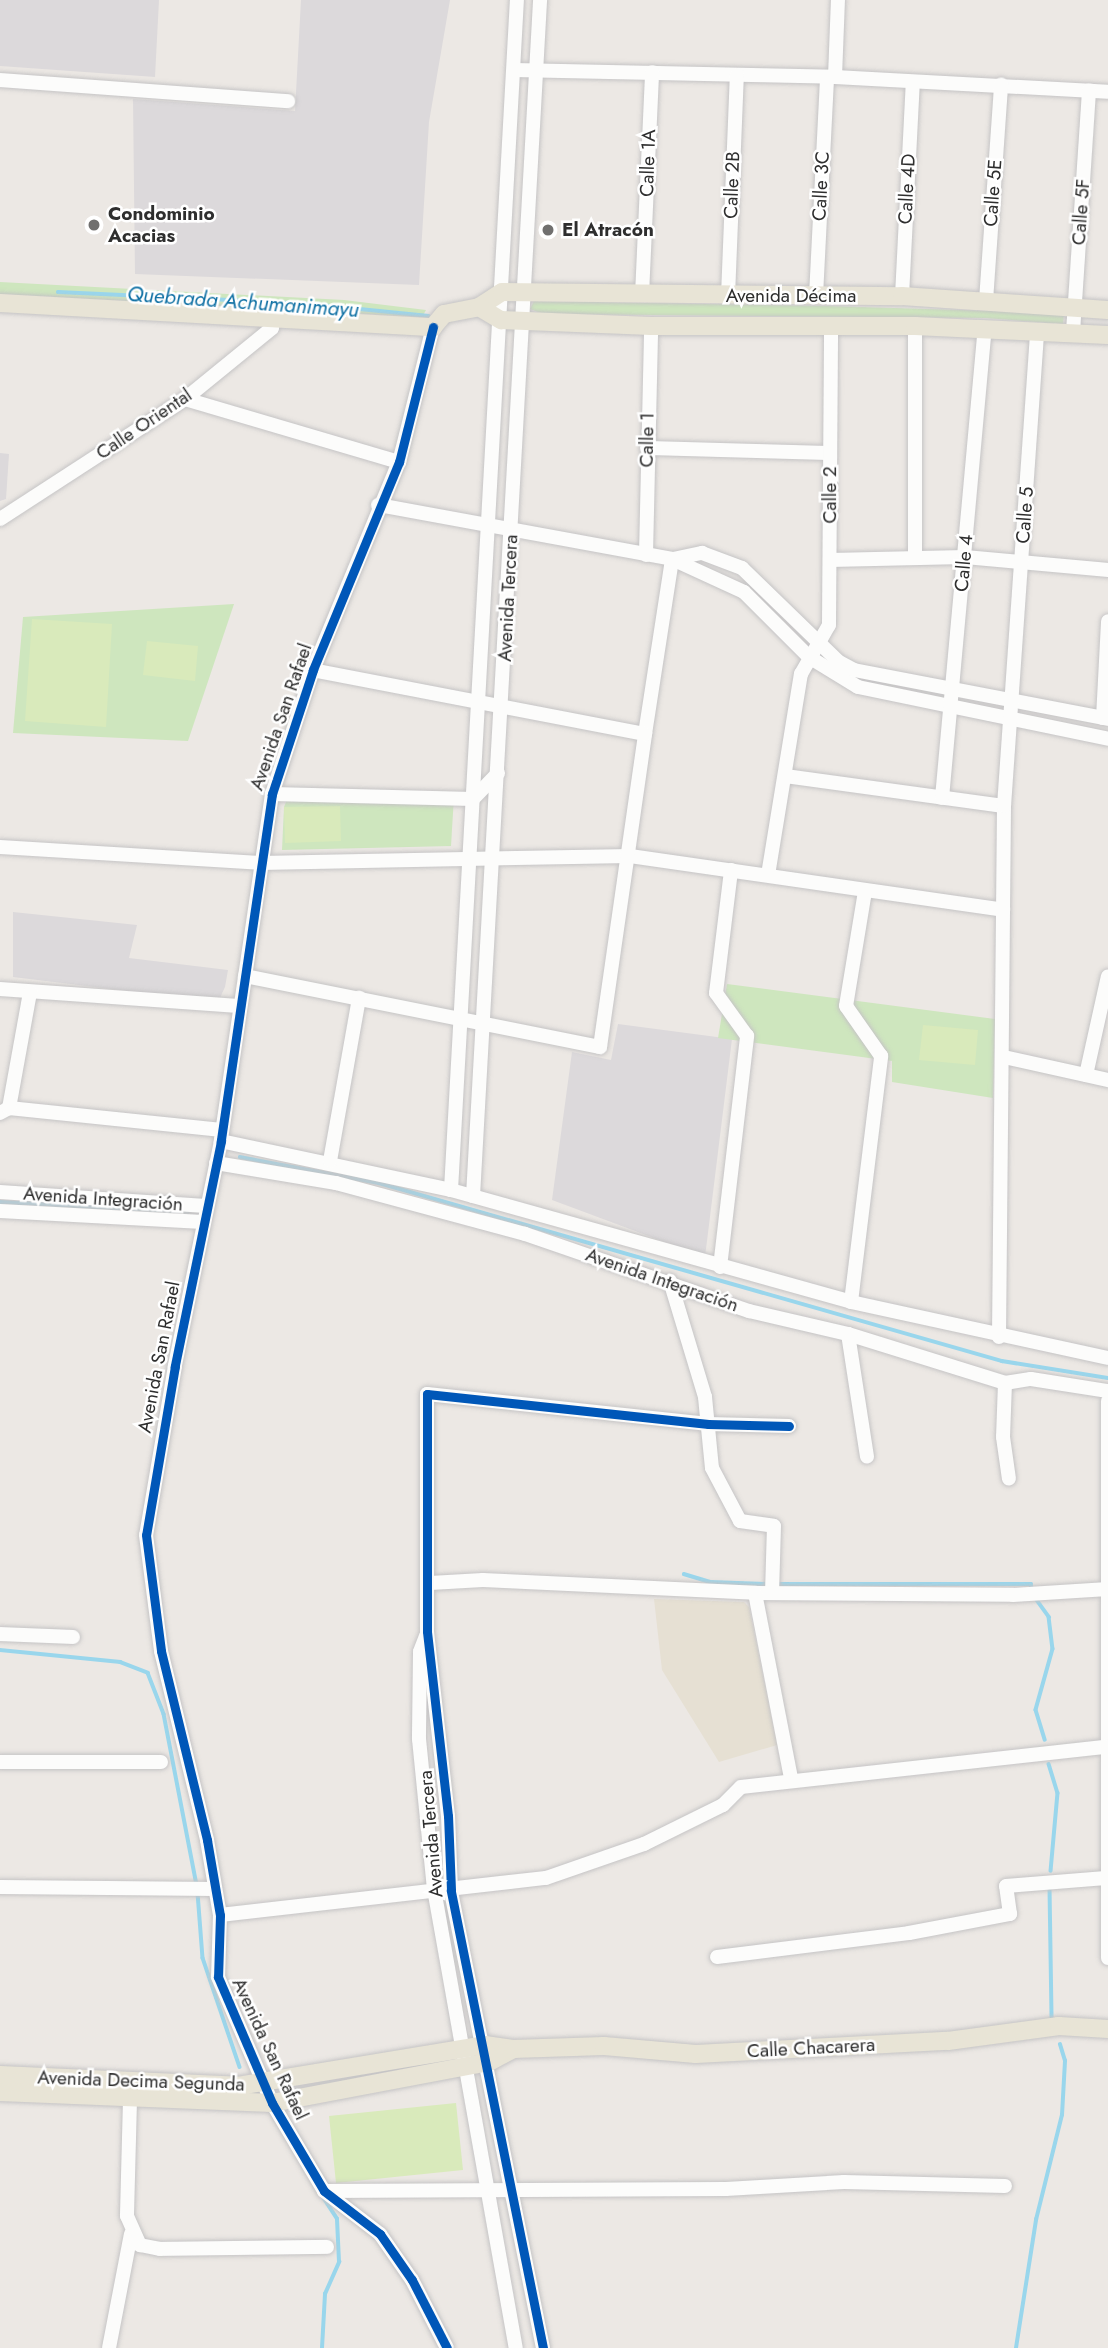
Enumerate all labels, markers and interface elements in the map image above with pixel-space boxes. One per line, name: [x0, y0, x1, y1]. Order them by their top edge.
street label: Calle 1A: [635, 129, 661, 197]
street label: Calle 2B: [719, 151, 745, 219]
street label: Calle 3C: [808, 151, 834, 221]
street label: Calle 4D: [894, 153, 920, 225]
street label: Calle 5E: [979, 159, 1007, 227]
street label: Calle 5F: [1067, 178, 1095, 246]
place label: Condominio Acacias: [108, 203, 215, 247]
marker: Condominio Acacias: [86, 217, 102, 233]
place label: El Atracón: [562, 219, 654, 241]
marker: El Atracón: [540, 222, 556, 238]
water label: Quebrada Achumanimayu: [126, 281, 360, 323]
street label: Avenida Décima: [726, 285, 856, 307]
street label: Calle Oriental: [92, 384, 196, 464]
street label: Calle 1: [635, 412, 659, 468]
street label: Calle 2: [819, 466, 841, 524]
street label: Calle 5: [1012, 486, 1038, 544]
street label: Calle 4: [950, 533, 978, 593]
street label: Avenida Tercera: [493, 534, 523, 662]
street label: Avenida San Rafael: [245, 641, 317, 793]
street label: Avenida Integración: [22, 1182, 184, 1216]
street label: Avenida Integración: [583, 1243, 741, 1317]
street label: Avenida San Rafael: [133, 1279, 185, 1435]
street label: Avenida Tercera: [414, 1769, 448, 1899]
street label: Avenida San Rafael: [227, 1975, 313, 2123]
street label: Calle Chacarera: [746, 2033, 876, 2063]
street label: Avenida Decima Segunda: [37, 2066, 245, 2096]

